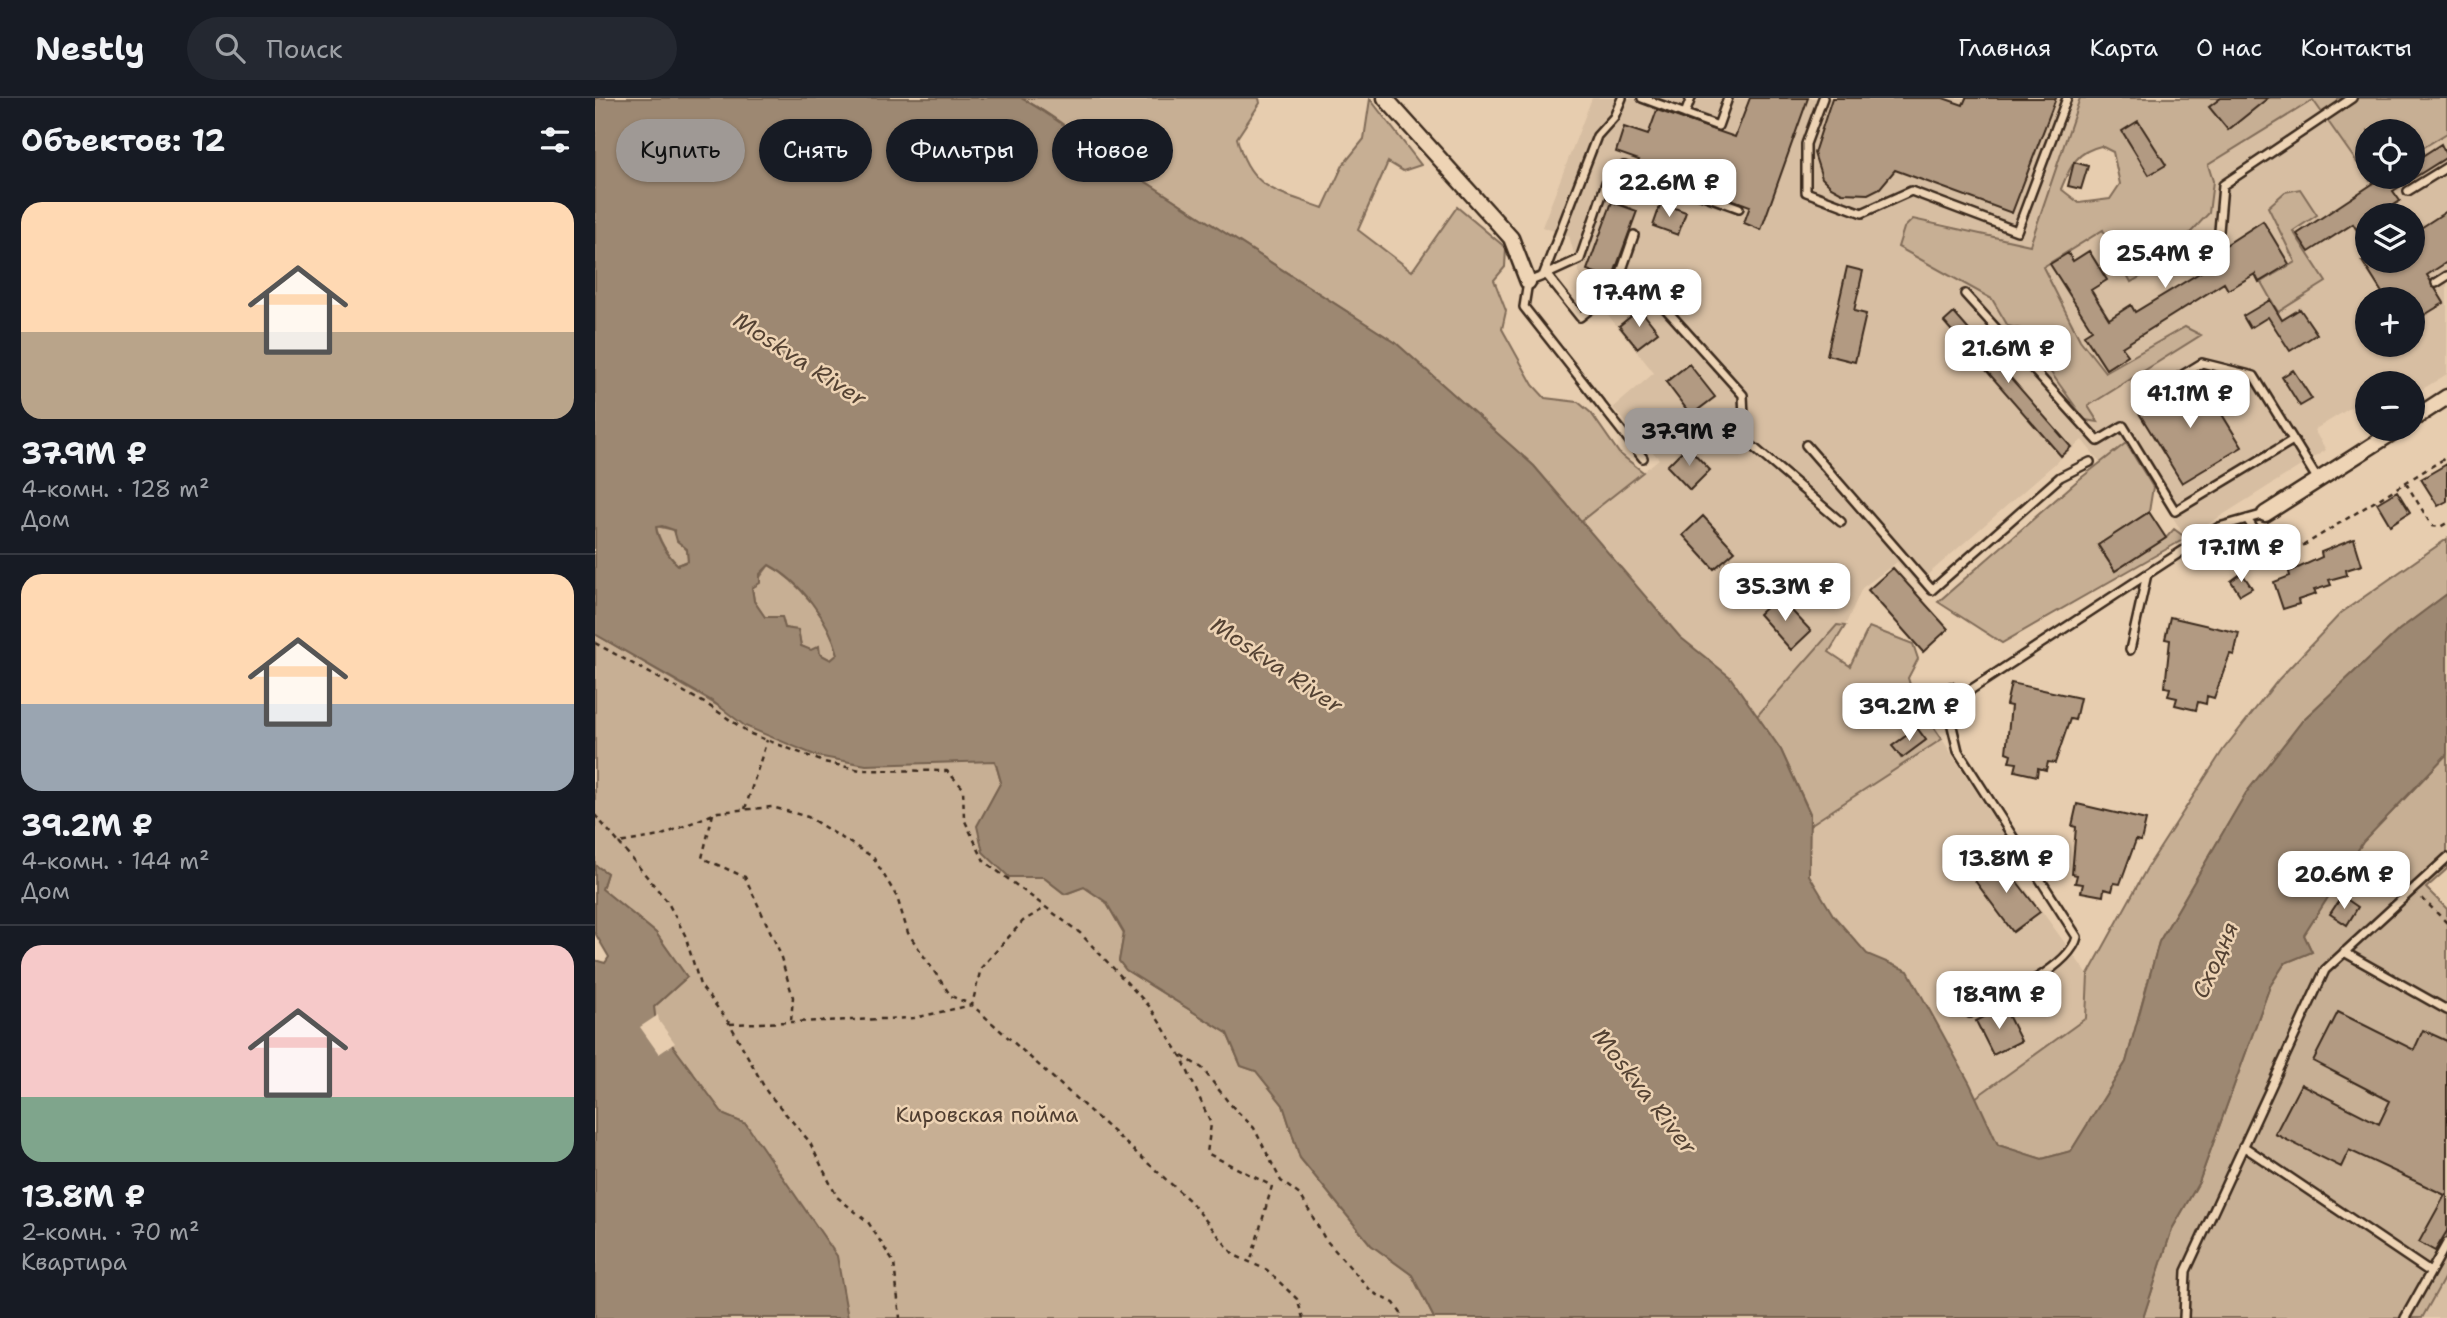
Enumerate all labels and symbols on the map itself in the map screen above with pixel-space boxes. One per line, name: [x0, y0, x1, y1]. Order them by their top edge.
pin: 22.6M ₽: [1604, 159, 1734, 219]
pin: 25.4M ₽: [2100, 230, 2230, 290]
pin: 17.4M ₽: [1574, 270, 1704, 329]
water label: Moskva River: [728, 305, 873, 414]
pin: 21.6M ₽: [1943, 326, 2073, 385]
pin: 41.1M ₽: [2125, 370, 2255, 430]
pin: 37.9M ₽: [1624, 408, 1754, 468]
pin: 17.1M ₽: [2176, 524, 2306, 584]
pin: 35.3M ₽: [1720, 564, 1850, 623]
water label: Moskva River: [1205, 610, 1350, 721]
pin: 39.2M ₽: [1844, 684, 1974, 743]
pin: 13.8M ₽: [1941, 836, 2071, 895]
pin: 20.6M ₽: [2279, 852, 2409, 911]
water label: Сходня: [2185, 917, 2245, 1003]
pin: 18.9M ₽: [1934, 972, 2064, 1031]
water label: Moskva River: [1586, 1021, 1705, 1161]
park label: Кировская пойма: [896, 1101, 1078, 1129]

